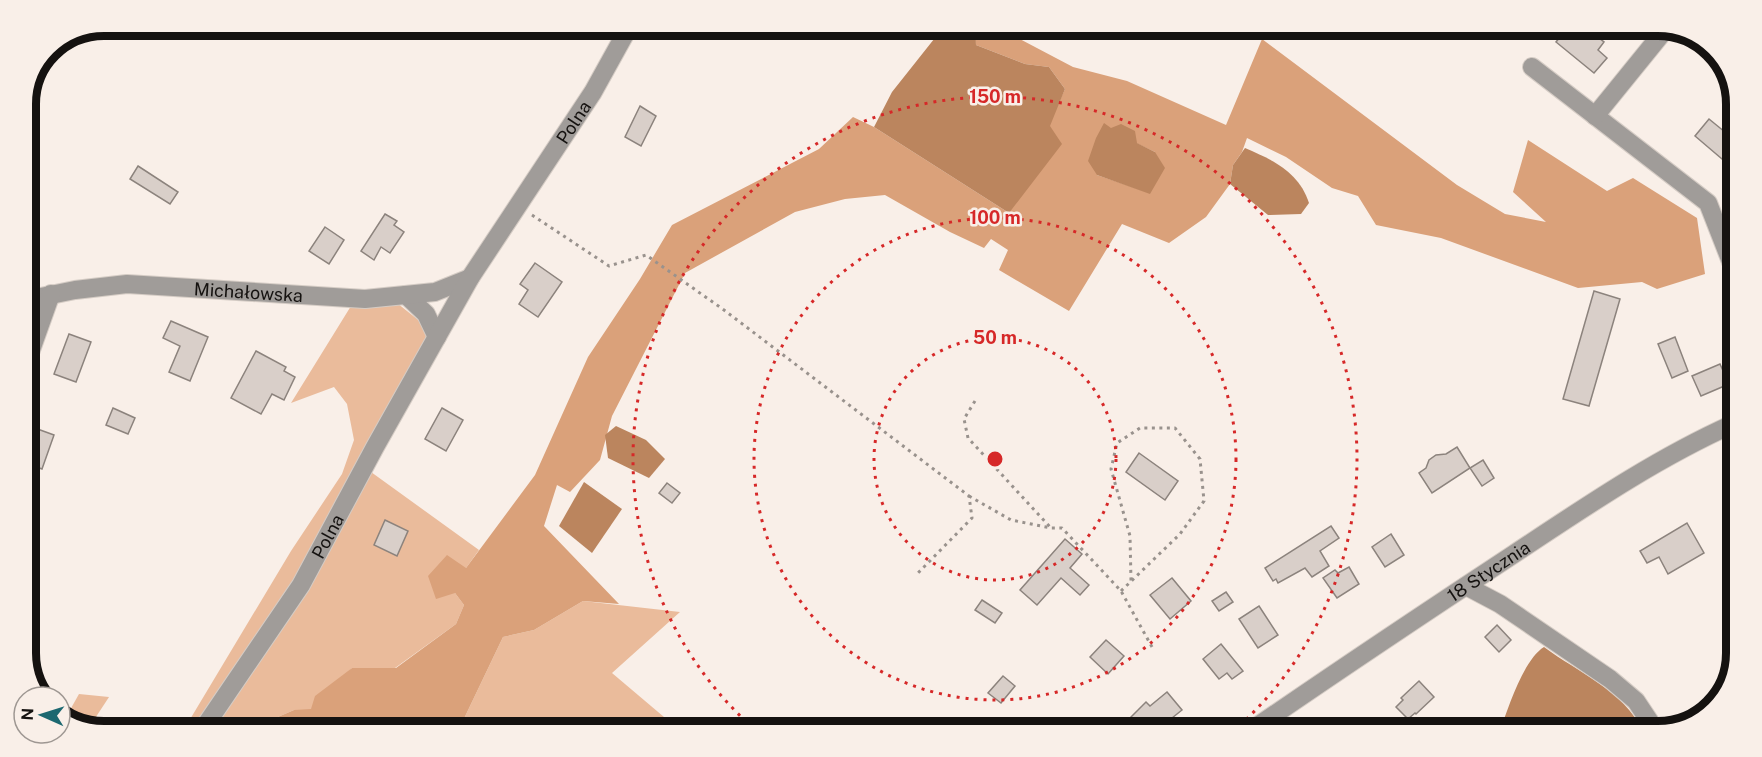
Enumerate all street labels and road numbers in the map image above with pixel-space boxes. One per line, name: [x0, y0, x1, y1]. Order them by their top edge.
street label: Polna: [551, 97, 595, 148]
street label: Michałowska: [193, 278, 304, 306]
street label: Polna: [307, 510, 348, 562]
street label: 18 Stycznia: [1443, 536, 1534, 606]

